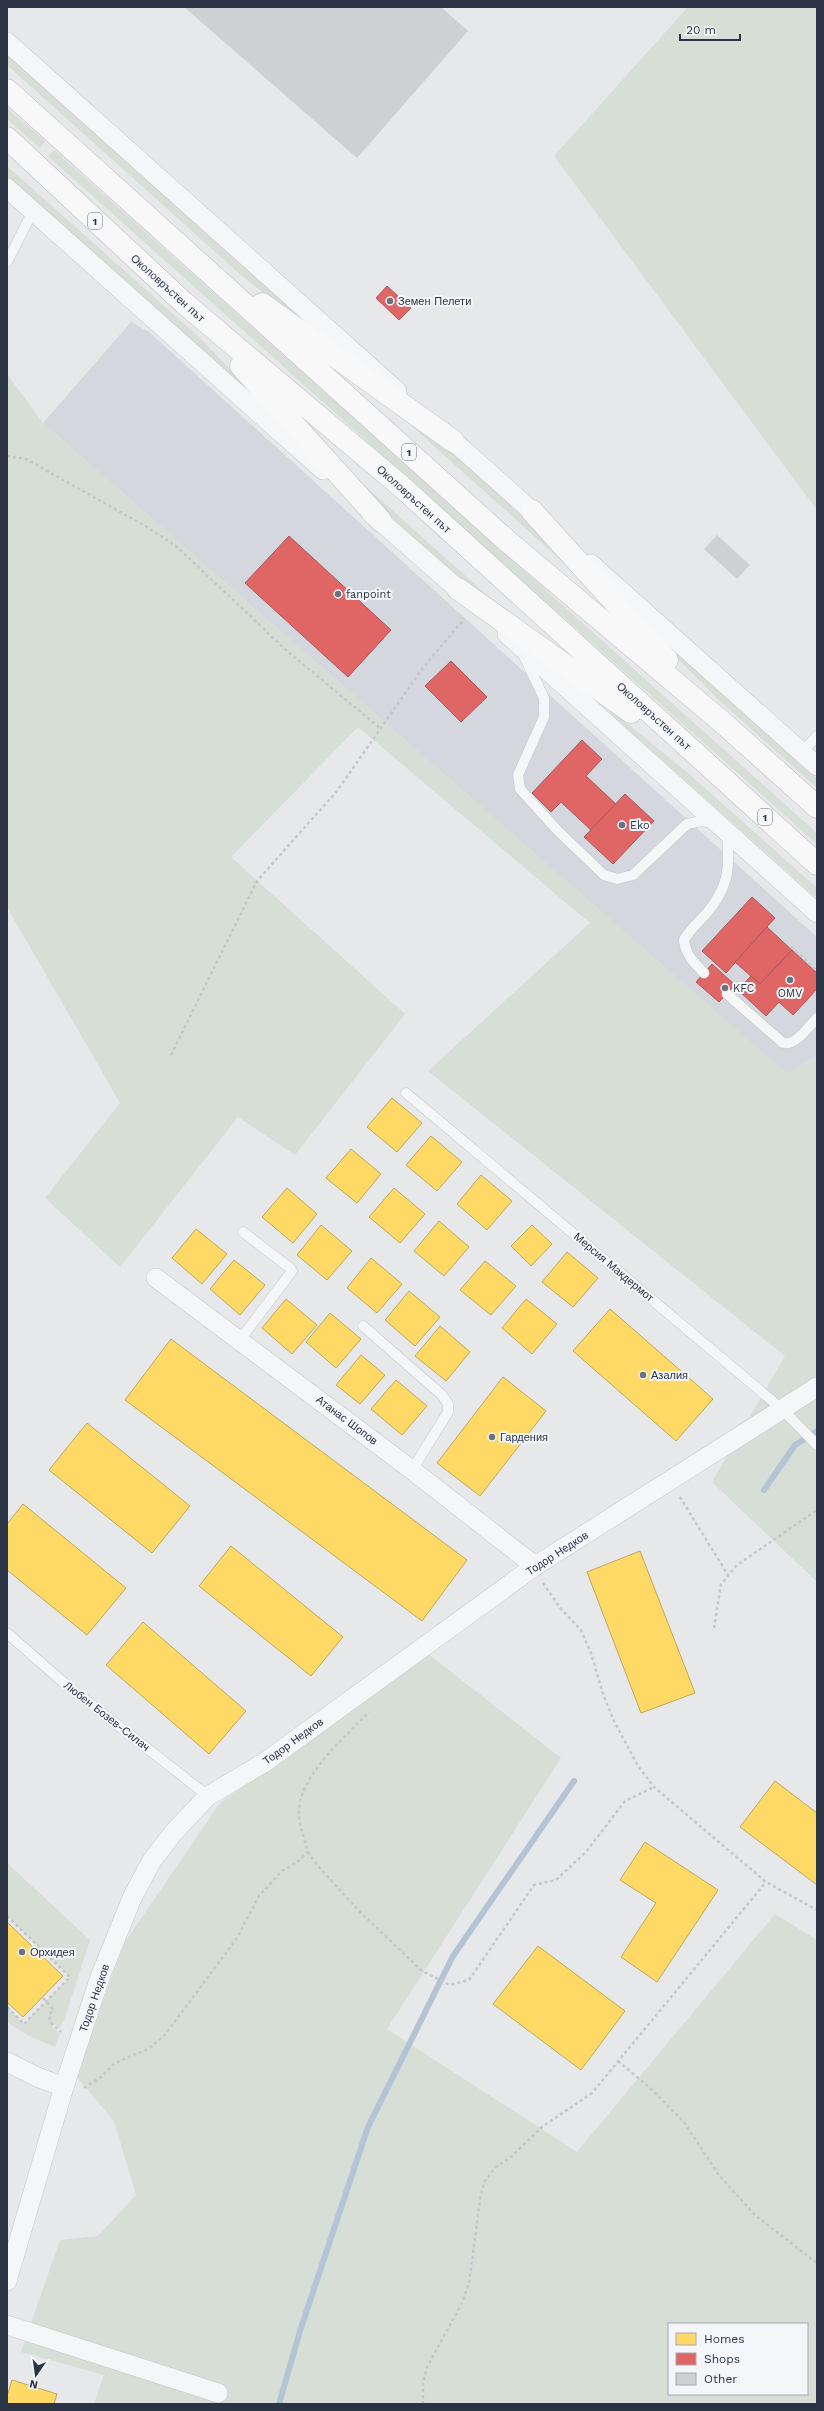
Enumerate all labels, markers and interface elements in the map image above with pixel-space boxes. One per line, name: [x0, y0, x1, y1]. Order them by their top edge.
scale bar: [680, 16, 740, 42]
text: 20 m: [686, 23, 716, 37]
road number: 1: [88, 213, 102, 229]
street label: Околовръстен път: [128, 252, 207, 325]
place label: Земен Пелети: [398, 295, 471, 308]
marker: Земен Пелети: [385, 296, 395, 306]
road number: 1: [402, 444, 416, 460]
street label: Околовръстен път: [374, 463, 453, 536]
place label: fanpoint: [346, 588, 391, 601]
marker: fanpoint: [333, 589, 343, 599]
street label: Околовръстен път: [614, 680, 693, 753]
road number: 1: [758, 809, 772, 825]
place label: Eko: [630, 819, 650, 832]
marker: Eko: [617, 820, 627, 830]
marker: OMV: [785, 975, 795, 985]
place label: KFC: [733, 982, 755, 995]
marker: KFC: [720, 983, 730, 993]
place label: OMV: [778, 987, 802, 1000]
street label: Мерсия Макдермот: [571, 1230, 656, 1305]
place label: Азалия: [651, 1369, 688, 1382]
marker: Азалия: [638, 1370, 648, 1380]
street label: Атанас Шопов: [313, 1393, 380, 1448]
place label: Гардения: [500, 1431, 548, 1444]
marker: Гардения: [487, 1432, 497, 1442]
street label: Тодор Недков: [524, 1528, 591, 1578]
street label: Любен Бозев-Силач: [61, 1679, 152, 1754]
street label: Тодор Недков: [261, 1715, 326, 1768]
place label: Орхидея: [30, 1946, 75, 1959]
marker: Орхидея: [17, 1947, 27, 1957]
street label: Тодор Недков: [77, 1962, 112, 2034]
legend: [668, 2323, 808, 2395]
text: Homes: [704, 2332, 745, 2346]
text: Shops: [704, 2352, 740, 2366]
north arrow: [16, 2355, 56, 2395]
text: Other: [704, 2372, 737, 2386]
text: N: [28, 2377, 39, 2392]

